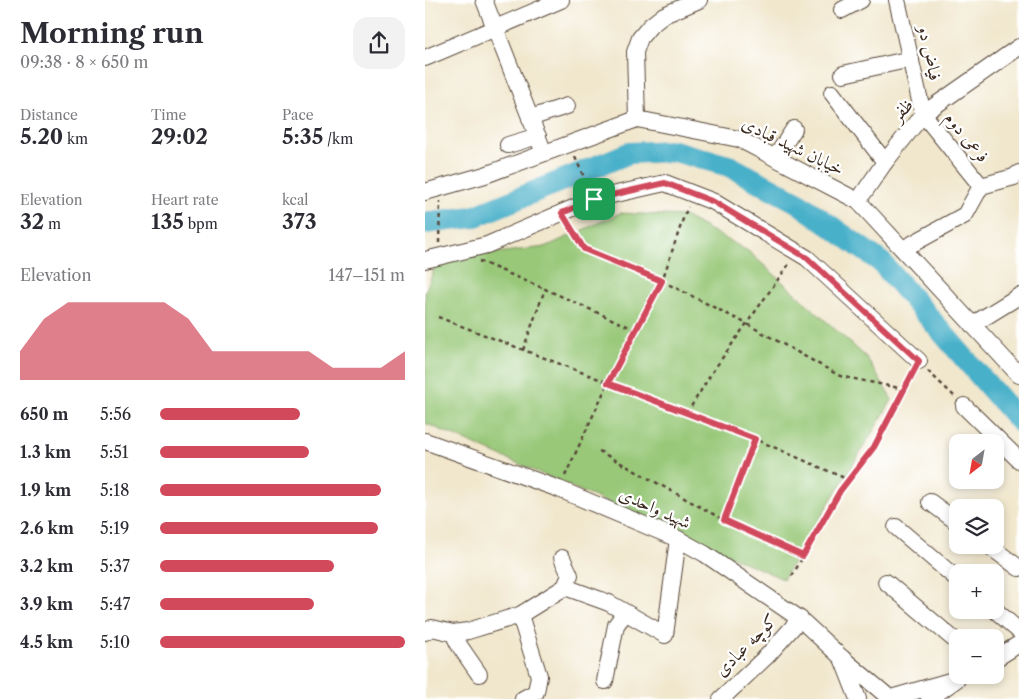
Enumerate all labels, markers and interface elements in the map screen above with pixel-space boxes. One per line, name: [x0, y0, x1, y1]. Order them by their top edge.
text: Morning run: [20, 16, 204, 50]
button: share: [353, 17, 405, 69]
street label: فیاض دو: [913, 21, 947, 83]
text: 09:38 · 8 × 650 m: [20, 52, 148, 72]
street label: ظفر: [885, 94, 919, 128]
text: Distance: [20, 106, 78, 124]
text: Time: [151, 106, 186, 124]
text: Pace: [282, 106, 314, 124]
street label: فرعی دوم: [936, 107, 994, 170]
street label: خیابان شهید قبادی: [738, 112, 848, 181]
text: 5.20: [20, 124, 63, 149]
text: 29:02: [151, 124, 208, 149]
text: 5:35: [282, 124, 323, 149]
text: km: [63, 130, 88, 148]
text: /km: [323, 130, 353, 148]
pin: [573, 178, 615, 220]
icon: arrive: [580, 185, 608, 213]
text: Elevation: [20, 191, 83, 209]
text: Heart rate: [151, 191, 218, 209]
text: kcal: [282, 191, 308, 209]
text: 32: [20, 209, 44, 234]
text: 135: [151, 209, 184, 234]
text: 373: [282, 209, 317, 234]
text: m: [44, 215, 61, 233]
text: bpm: [184, 215, 218, 233]
text: Elevation: [20, 265, 91, 285]
text: 147–151 m: [328, 265, 405, 285]
text: 650 m: [20, 404, 69, 424]
text: 5:56: [100, 404, 131, 424]
north arrow: [949, 434, 1004, 489]
map controls: [949, 434, 1004, 684]
text: 1.3 km: [20, 442, 71, 462]
text: 5:51: [100, 442, 129, 462]
text: 1.9 km: [20, 480, 71, 500]
text: 5:18: [100, 480, 129, 500]
street label: شهید واحدی: [615, 482, 694, 534]
button: layers: [949, 499, 1004, 554]
text: 2.6 km: [20, 518, 74, 538]
text: 5:19: [100, 518, 129, 538]
text: 3.2 km: [20, 556, 73, 576]
text: 5:37: [100, 556, 130, 576]
button: +: [949, 564, 1004, 619]
text: 3.9 km: [20, 594, 73, 614]
text: 5:47: [100, 594, 130, 614]
street label: کوچه عبادی: [710, 609, 783, 682]
button: −: [949, 629, 1004, 684]
text: 4.5 km: [20, 632, 73, 652]
text: 5:10: [100, 632, 130, 652]

